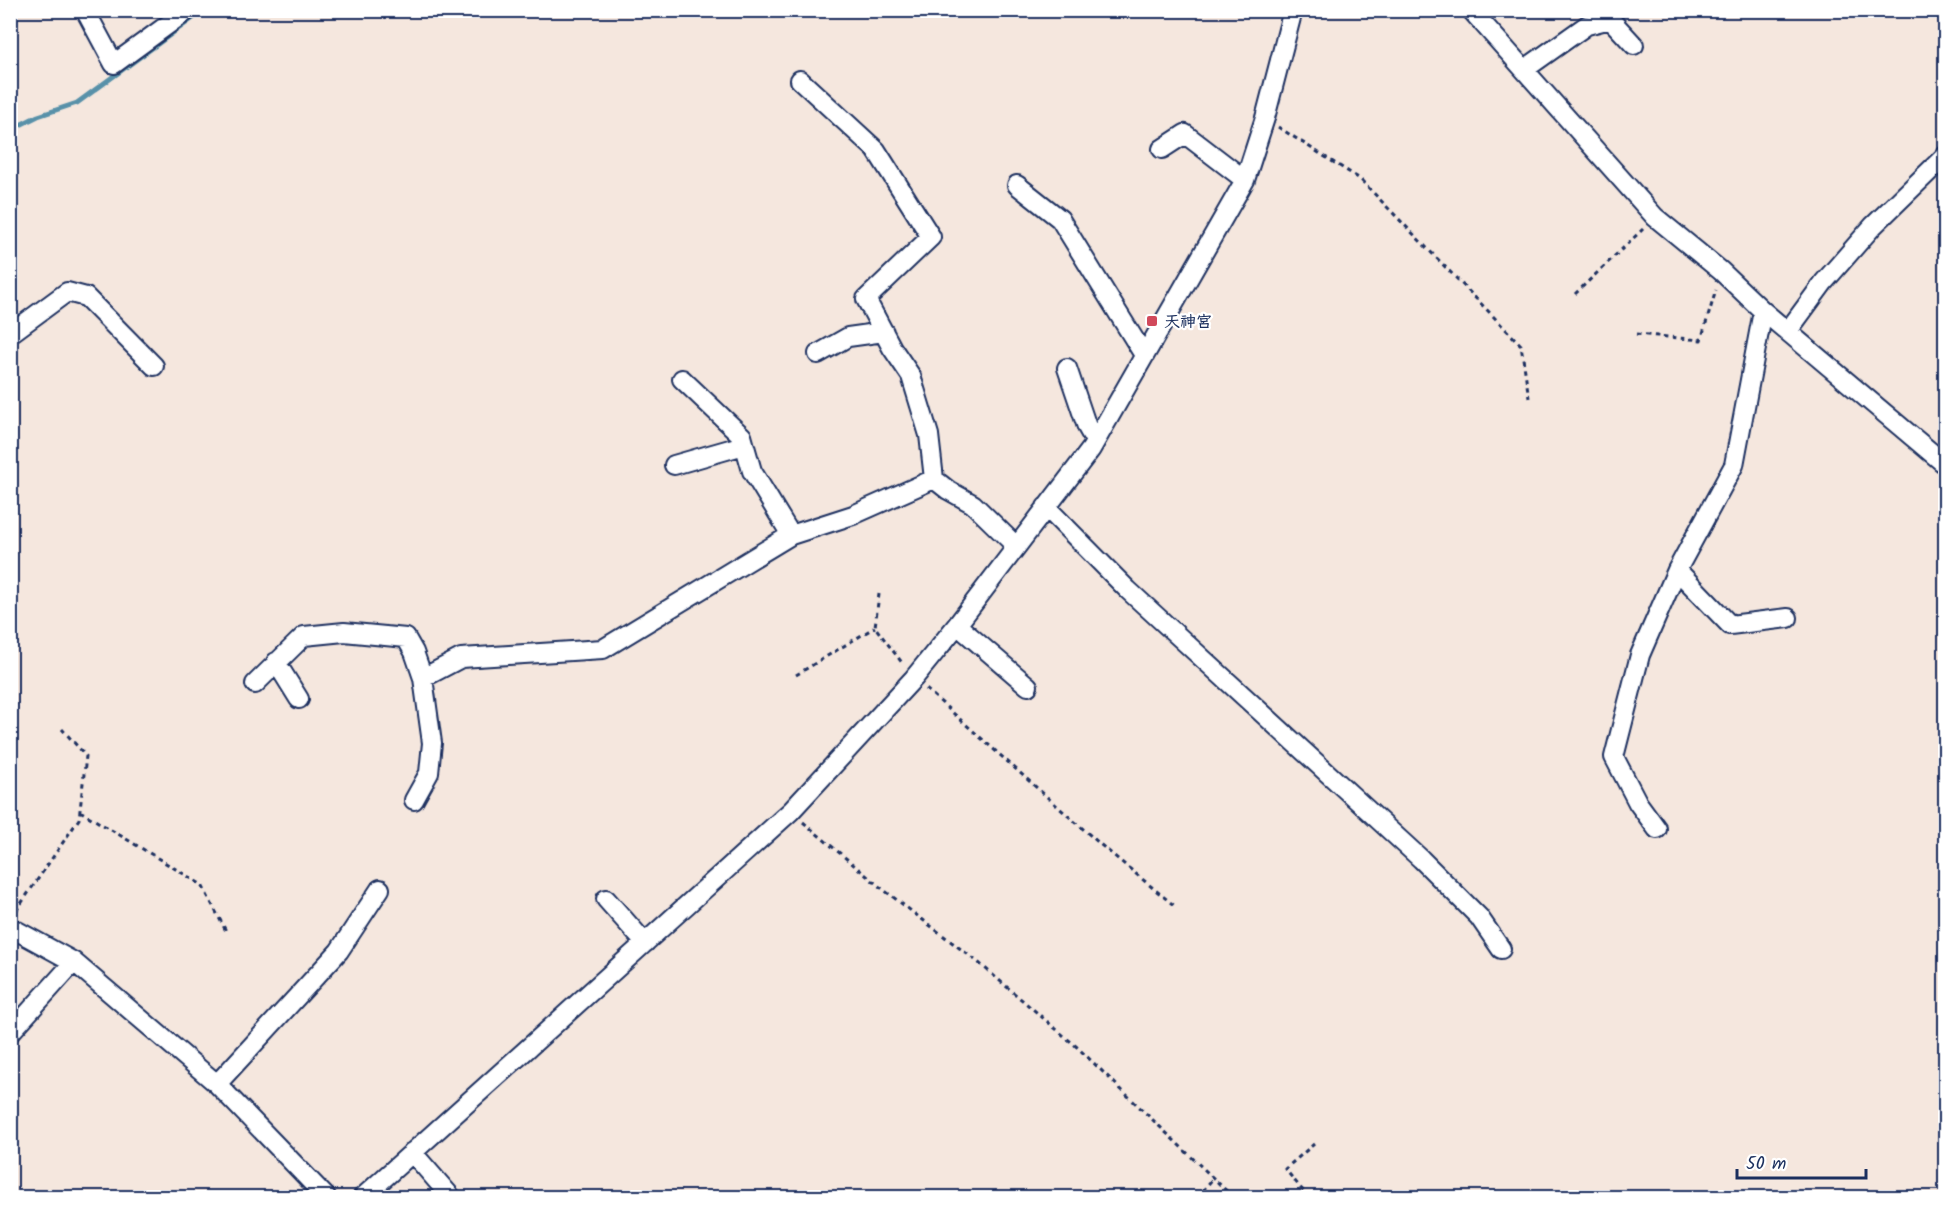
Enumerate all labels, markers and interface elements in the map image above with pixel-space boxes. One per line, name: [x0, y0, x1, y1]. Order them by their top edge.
place label: 天神宮: [1164, 310, 1212, 335]
marker: 天神宮: [1145, 314, 1159, 328]
scale bar: [1737, 1142, 1866, 1180]
text: 50 m: [1746, 1150, 1786, 1179]

